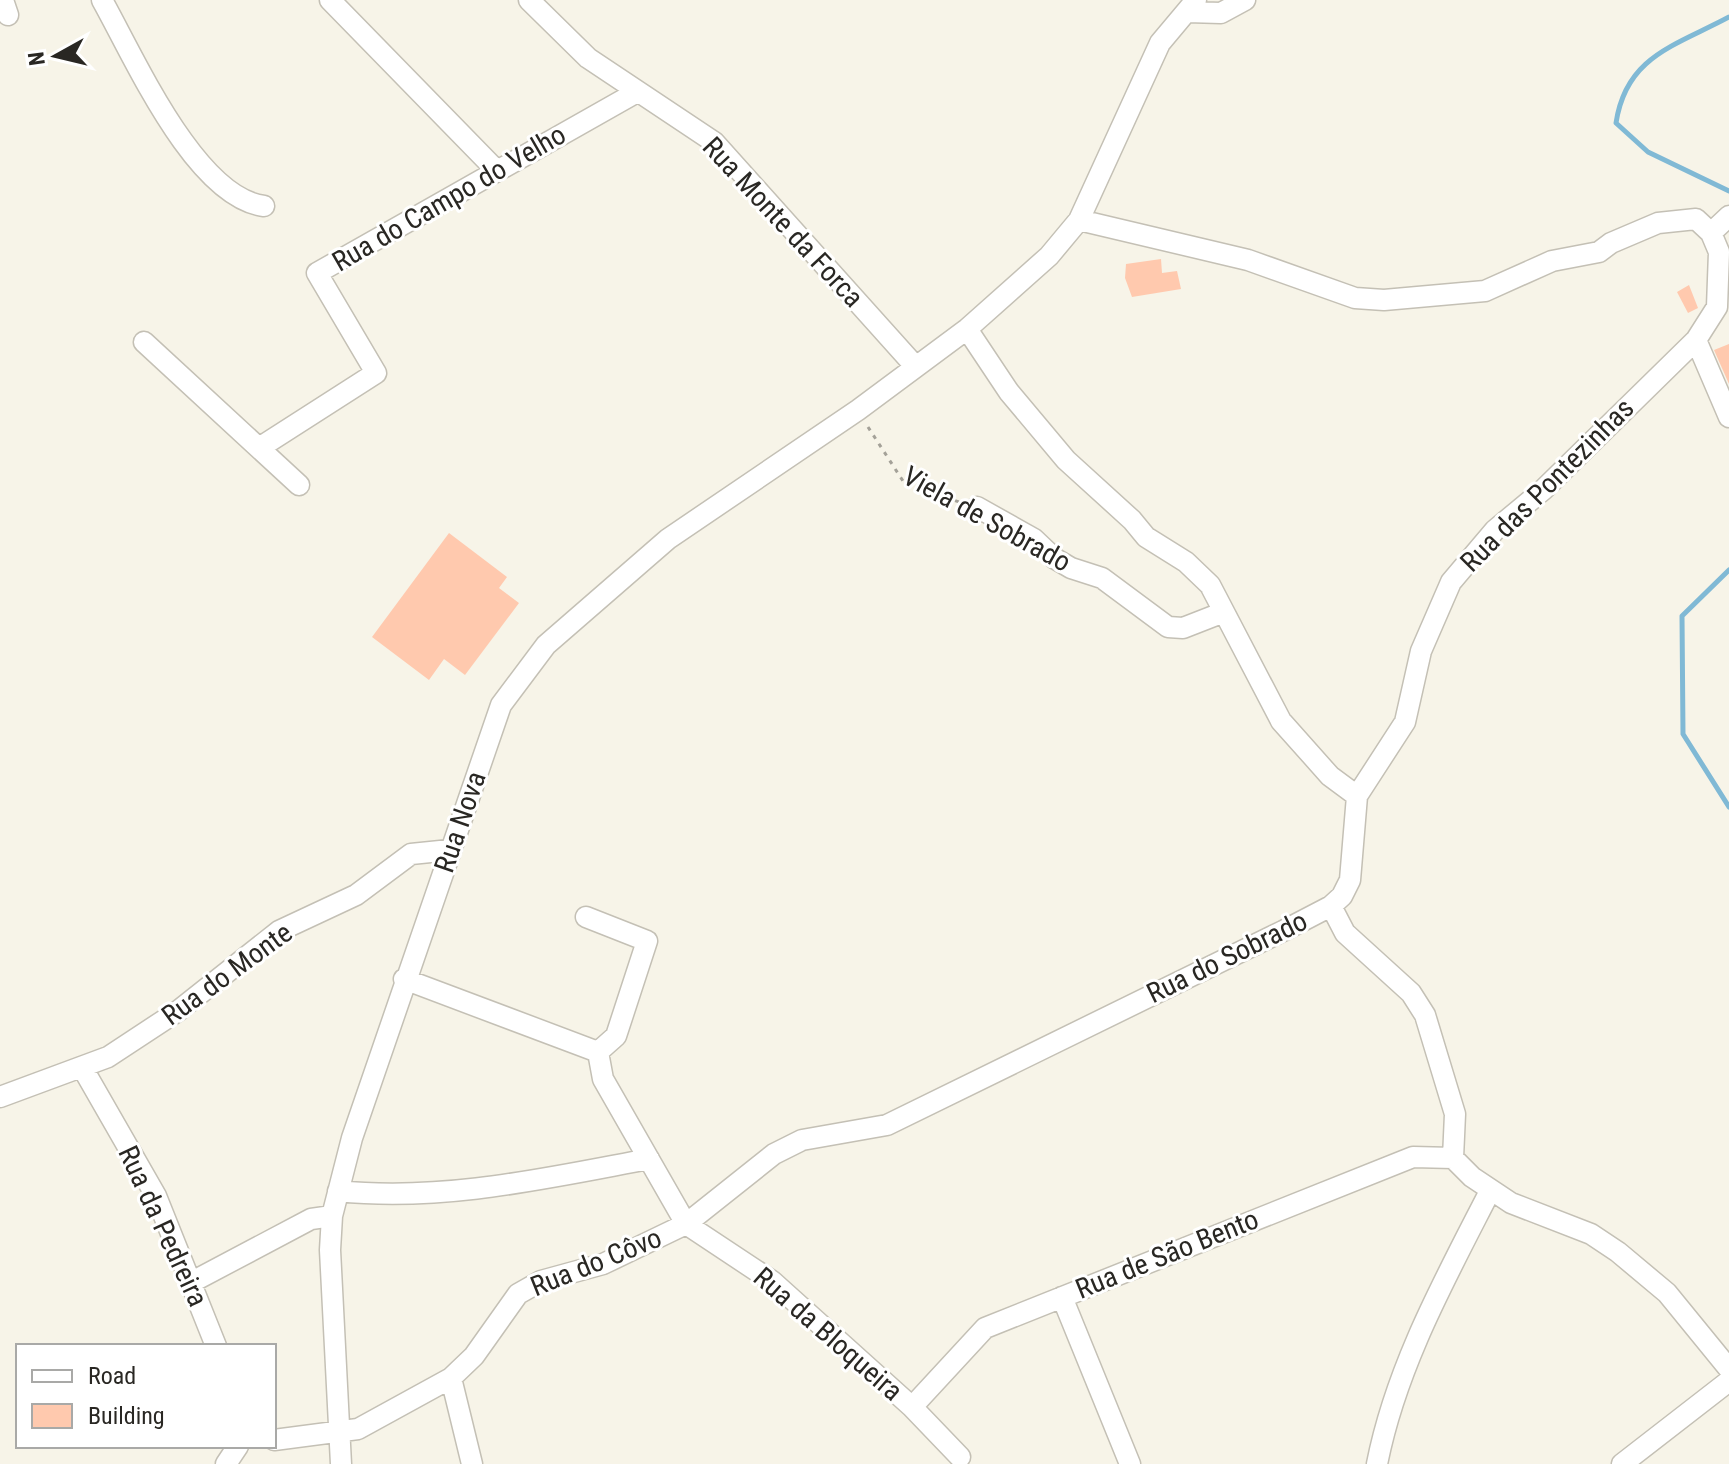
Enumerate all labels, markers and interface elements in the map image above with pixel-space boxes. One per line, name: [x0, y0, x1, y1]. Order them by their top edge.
north arrow: [16, 16, 96, 96]
text: N: [23, 50, 50, 67]
street label: Rua do Campo do Velho: [326, 118, 572, 278]
street label: Rua Monte da Forca: [696, 130, 870, 314]
street label: Rua das Pontezinhas: [1454, 392, 1640, 578]
street label: Viela de Sobrado: [897, 459, 1077, 579]
street label: Rua Nova: [427, 767, 493, 877]
street label: Rua do Sobrado: [1141, 904, 1313, 1010]
street label: Rua do Monte: [155, 916, 299, 1032]
street label: Rua da Pedreira: [111, 1140, 215, 1312]
street label: Rua de São Bento: [1071, 1202, 1263, 1306]
street label: Rua do Côvo: [526, 1221, 666, 1303]
street label: Rua da Bloqueira: [747, 1260, 909, 1408]
legend: [16, 1344, 276, 1448]
text: Road: [88, 1362, 136, 1390]
text: Building: [88, 1402, 165, 1430]

